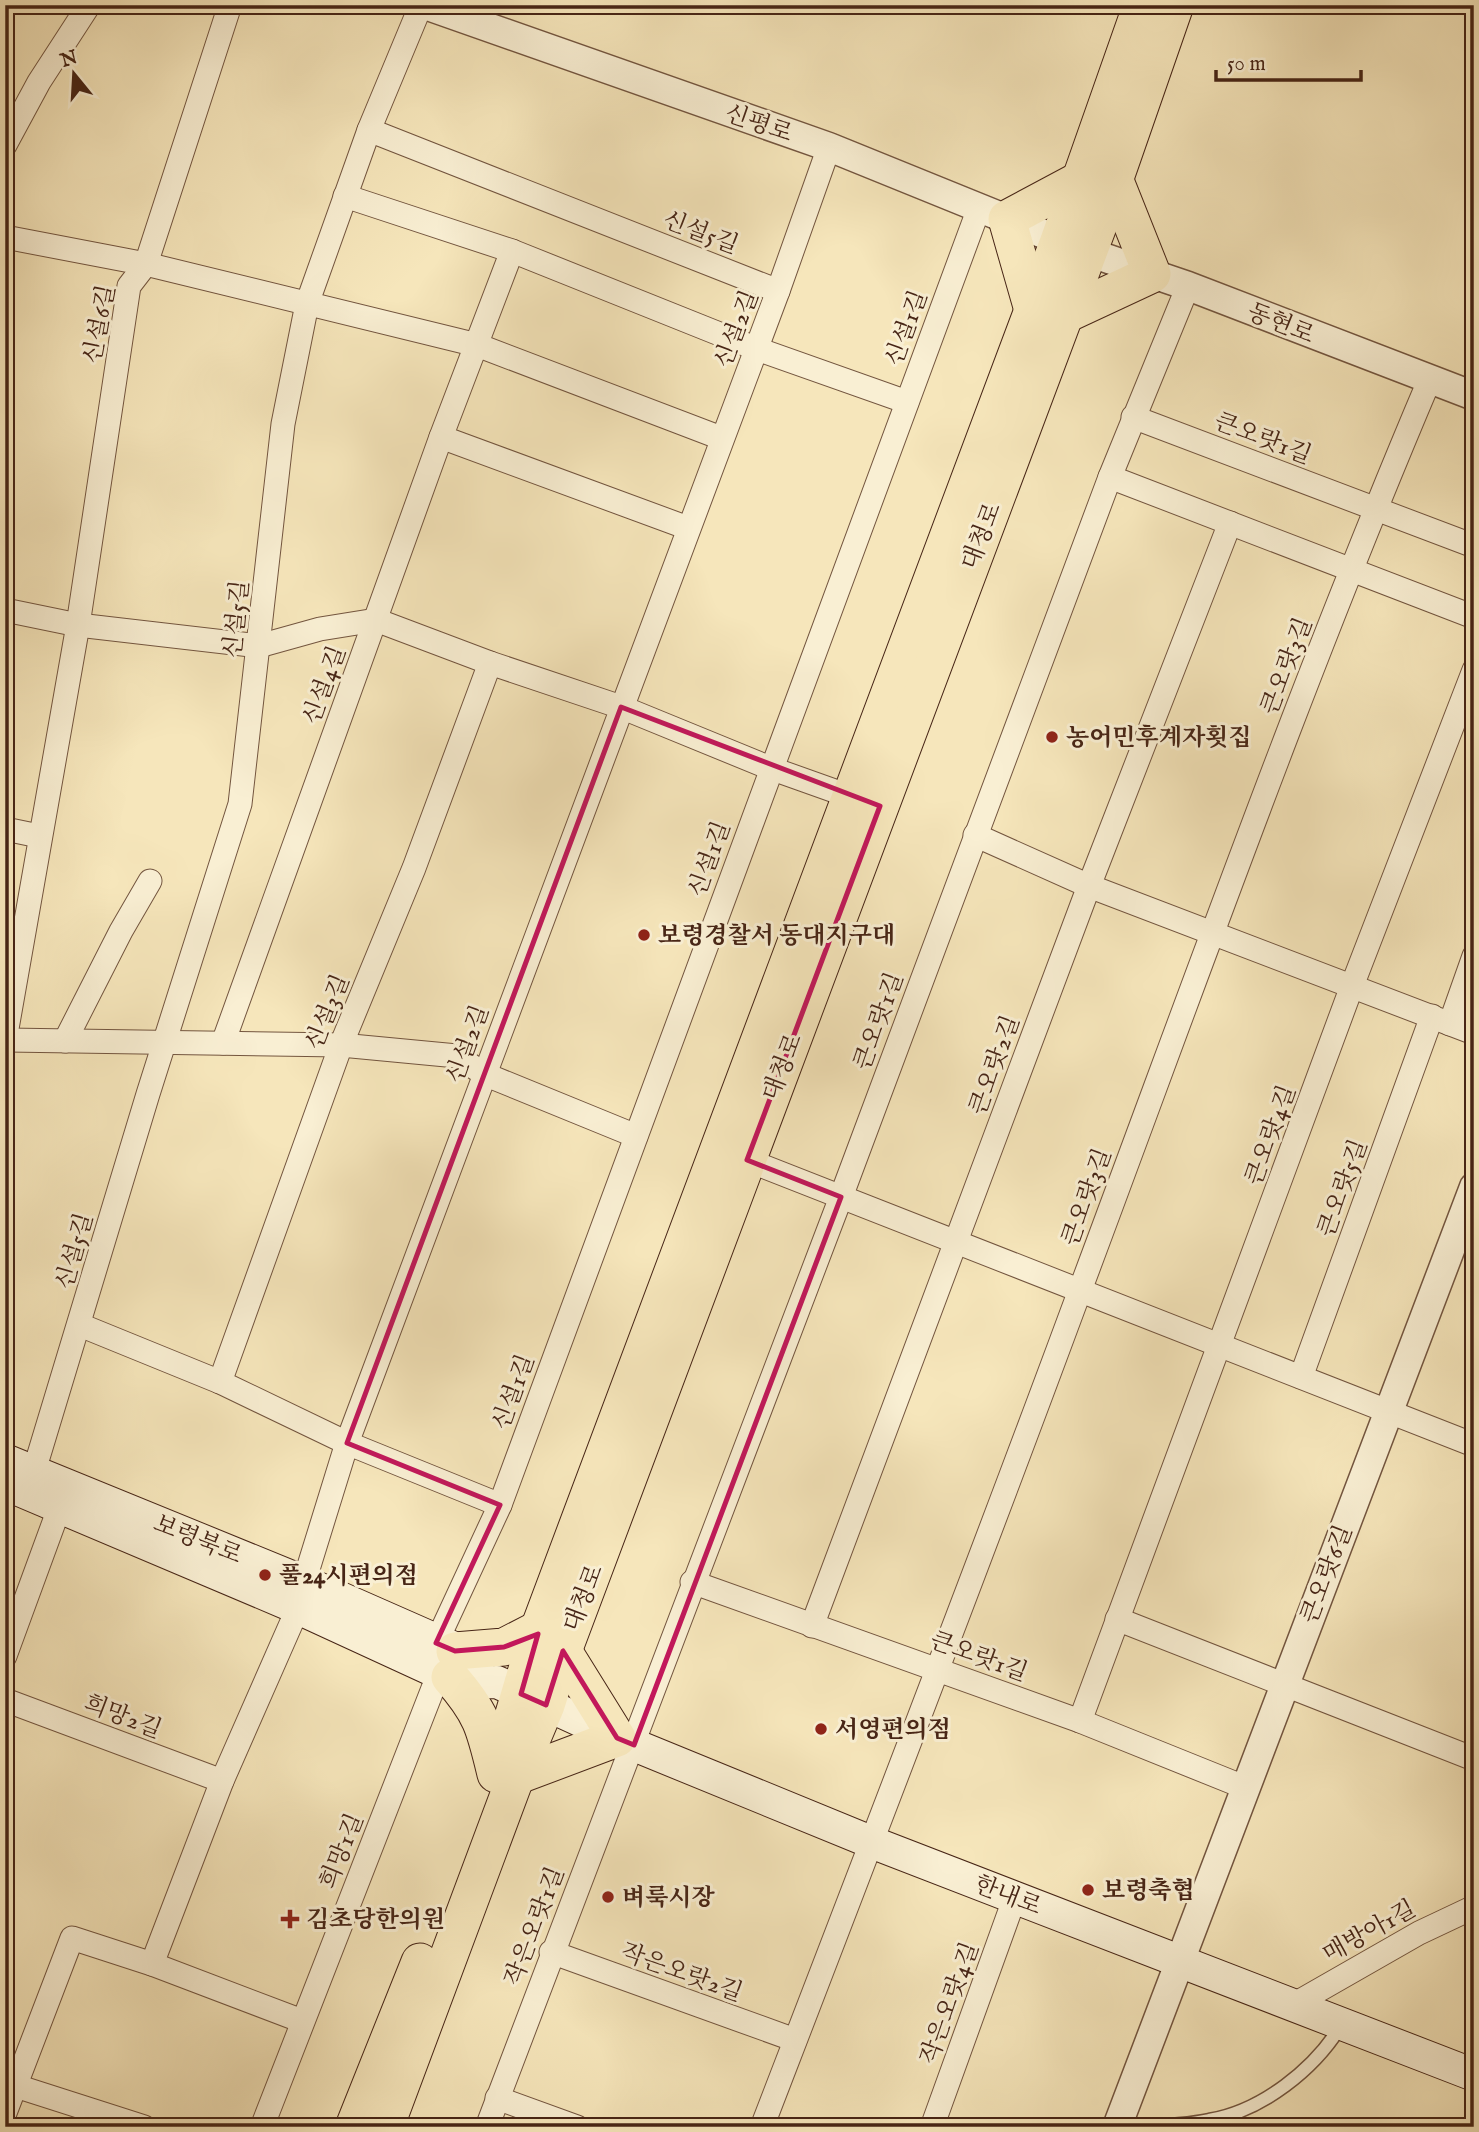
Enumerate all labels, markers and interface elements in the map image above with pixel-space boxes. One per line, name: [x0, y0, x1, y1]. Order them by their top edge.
north arrow: [38, 38, 108, 108]
scale bar: [1216, 38, 1362, 82]
text: N: [57, 46, 81, 74]
text: 50 m: [1227, 51, 1266, 78]
street label: 신평로: [721, 98, 796, 150]
street label: 신설5길: [658, 205, 743, 262]
street label: 신설6길: [78, 282, 123, 366]
street label: 신설2길: [708, 286, 766, 373]
street label: 신설1길: [879, 286, 935, 371]
street label: 동현로: [1242, 297, 1318, 352]
street label: 큰오랏1길: [1209, 407, 1315, 472]
street label: 대청로: [955, 499, 1009, 575]
street label: 신설5길: [218, 579, 257, 660]
street label: 큰오랏3길: [1255, 614, 1320, 720]
street label: 신설4길: [297, 642, 354, 729]
place label: 농어민후계자횟집: [1066, 723, 1251, 754]
marker: 농어민후계자횟집: [1044, 729, 1060, 745]
street label: 신설1길: [682, 817, 738, 902]
place label: 보령경찰서 동대지구대: [658, 921, 895, 952]
marker: 보령경찰서 동대지구대: [636, 927, 652, 943]
street label: 큰오랏1길: [847, 968, 911, 1075]
street label: 신설3길: [299, 970, 357, 1055]
street label: 신설2길: [440, 1001, 497, 1088]
street label: 큰오랏2길: [963, 1011, 1028, 1120]
street label: 대청로: [756, 1030, 810, 1106]
street label: 큰오랏4길: [1239, 1081, 1304, 1190]
street label: 큰오랏5길: [1311, 1136, 1375, 1241]
street label: 큰오랏3길: [1055, 1144, 1119, 1251]
street label: 신설5길: [50, 1210, 101, 1293]
street label: 신설1길: [486, 1350, 542, 1435]
street label: 보령북로: [149, 1509, 246, 1572]
street label: 큰오랏6길: [1294, 1521, 1360, 1628]
place label: 풀24시편의점: [279, 1561, 418, 1592]
street label: 대청로: [557, 1561, 611, 1637]
marker: 풀24시편의점: [257, 1567, 273, 1583]
street label: 큰오랏1길: [925, 1625, 1032, 1689]
street label: 희망2길: [79, 1688, 166, 1746]
place label: 서영편의점: [835, 1715, 951, 1746]
marker: 서영편의점: [813, 1721, 829, 1737]
street label: 희망1길: [313, 1809, 371, 1894]
street label: 작은오랏1길: [499, 1863, 572, 1990]
street label: 한내로: [969, 1869, 1045, 1923]
place label: 보령축협: [1102, 1876, 1195, 1907]
marker: 보령축협: [1080, 1882, 1096, 1898]
place label: 벼룩시장: [622, 1883, 716, 1914]
marker: 벼룩시장: [600, 1889, 616, 1905]
street label: 매방아1길: [1318, 1894, 1422, 1971]
place label: 김초당한의원: [306, 1905, 445, 1936]
marker: 김초당한의원: [280, 1909, 300, 1929]
street label: 작은오랏2길: [616, 1937, 747, 2010]
street label: 작은오랏4길: [914, 1938, 987, 2069]

